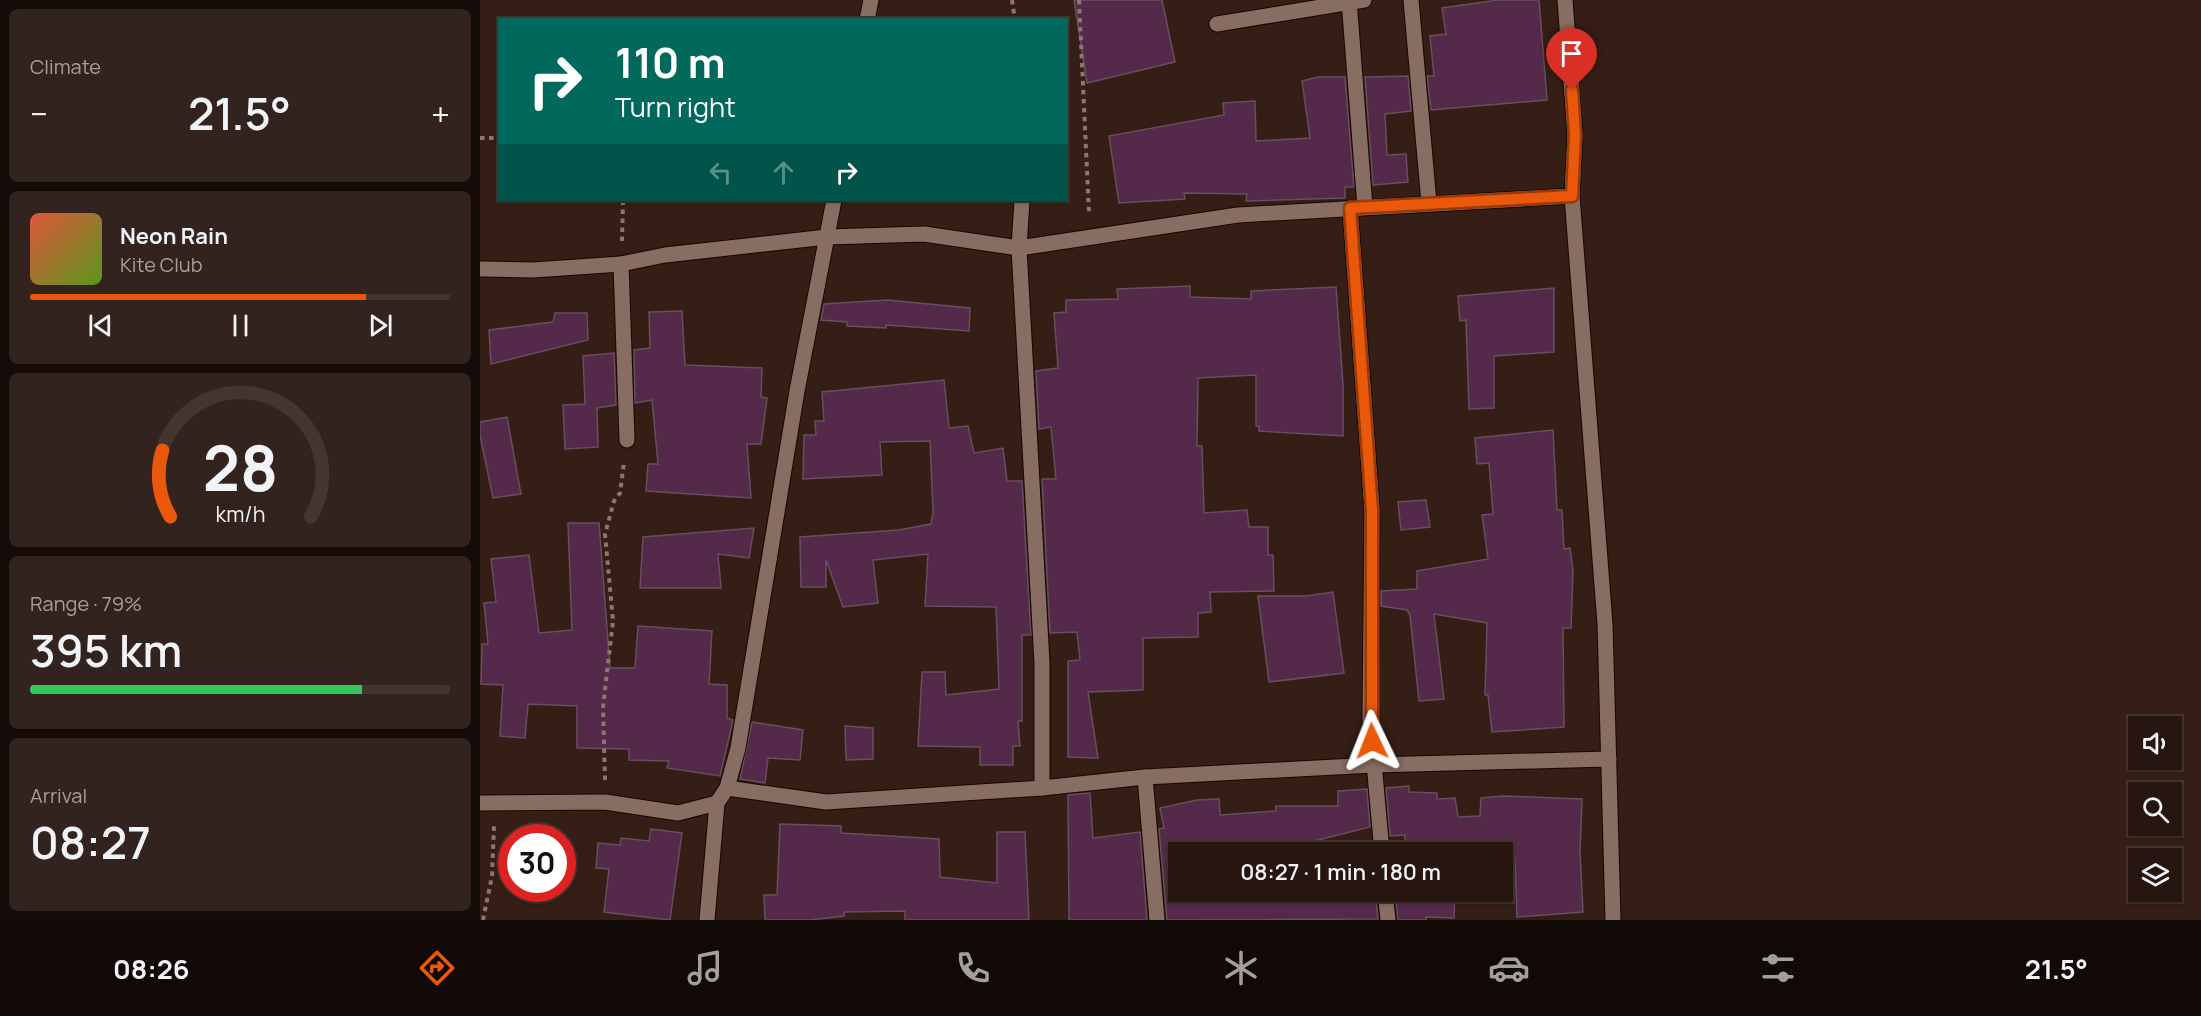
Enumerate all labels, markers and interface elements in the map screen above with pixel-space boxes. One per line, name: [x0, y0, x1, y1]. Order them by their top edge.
pin: [1546, 28, 1597, 90]
text: 110 m: [615, 33, 726, 91]
icon: arrive: [1555, 37, 1588, 70]
icon: right: [516, 42, 594, 120]
text: Climate: [30, 53, 101, 80]
text: 21.5°: [188, 82, 291, 144]
text: Turn right: [615, 88, 736, 125]
text: −: [30, 91, 48, 136]
text: +: [431, 91, 450, 136]
icon: left: [704, 156, 737, 189]
icon: ahead: [767, 156, 800, 189]
icon: right: [830, 156, 863, 189]
text: Neon Rain: [120, 221, 228, 251]
text: Kite Club: [120, 251, 203, 278]
icon: previous: [84, 309, 117, 342]
icon: pause: [224, 309, 257, 342]
icon: next: [364, 309, 397, 342]
text: 28: [202, 424, 278, 510]
text: km/h: [215, 499, 265, 528]
text: Range · 79%: [30, 590, 142, 617]
text: 395 km: [30, 619, 182, 681]
position arrow: [1340, 709, 1404, 773]
map controls: [2128, 716, 2182, 902]
button: sound: [2128, 716, 2182, 770]
text: Arrival: [30, 782, 87, 809]
button: search: [2128, 782, 2182, 836]
text: 08:27: [30, 811, 151, 873]
speed limit sign: 30: [498, 824, 576, 902]
button: layers: [2128, 848, 2182, 902]
text: 08:27 · 1 min · 180 m: [1240, 857, 1441, 887]
icon: directions: [416, 947, 458, 989]
icon: music: [684, 947, 726, 989]
icon: phone: [952, 947, 994, 989]
icon: climate: [1220, 947, 1262, 989]
icon: car: [1488, 947, 1530, 989]
icon: filters: [1757, 947, 1799, 989]
text: 08:26: [113, 950, 190, 987]
text: 21.5°: [2025, 950, 2088, 987]

